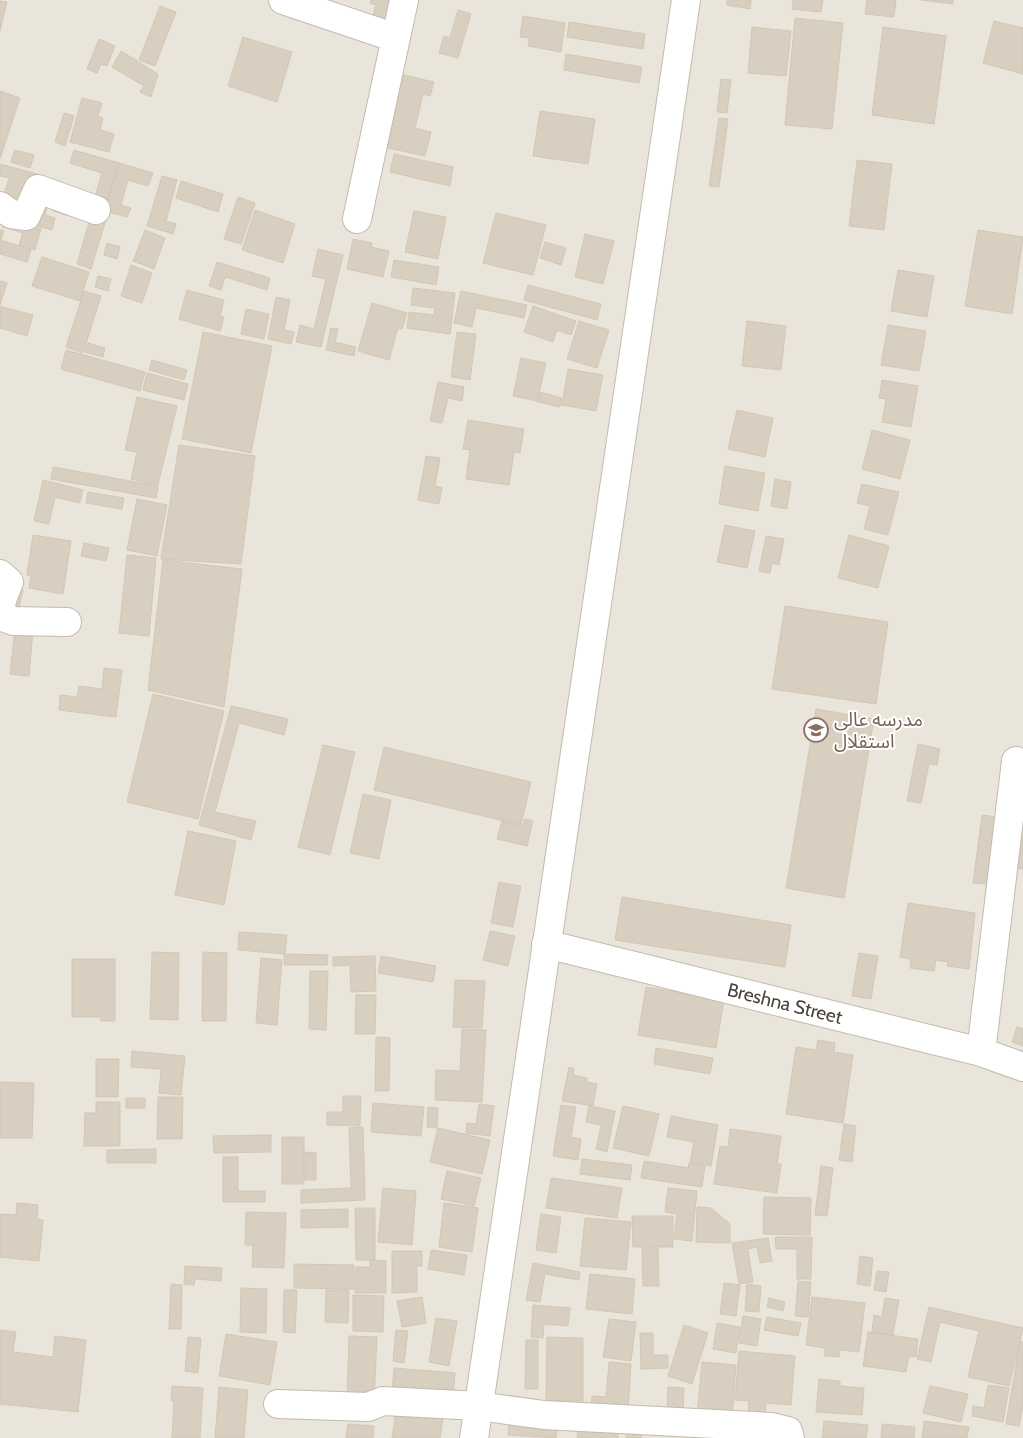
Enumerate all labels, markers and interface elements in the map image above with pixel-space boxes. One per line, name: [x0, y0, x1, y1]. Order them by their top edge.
place label: مدرسه عالی استقلال: [834, 708, 923, 753]
school or university icon: مدرسه عالی استقلال: [803, 717, 829, 743]
street label: Breshna Street: [725, 978, 845, 1029]

